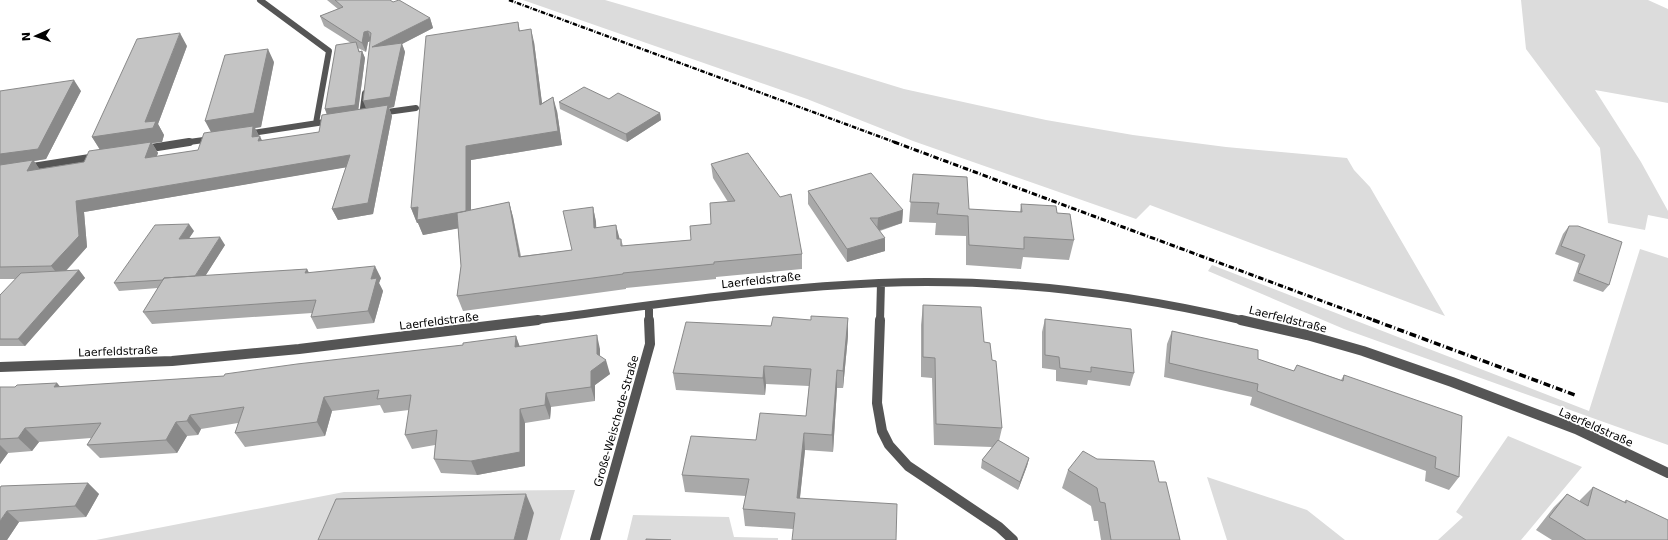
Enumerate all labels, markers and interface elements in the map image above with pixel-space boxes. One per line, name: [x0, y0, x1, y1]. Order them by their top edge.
north arrow: [16, 16, 56, 56]
text: N: [20, 32, 33, 41]
street label: Laerfeldstraße: [721, 270, 802, 291]
street label: Laerfeldstraße: [1248, 304, 1328, 336]
street label: Laerfeldstraße: [399, 310, 480, 333]
street label: Laerfeldstraße: [78, 344, 158, 359]
street label: Große-Weischede-Straße: [591, 354, 642, 488]
street label: Laerfeldstraße: [1557, 405, 1635, 450]

